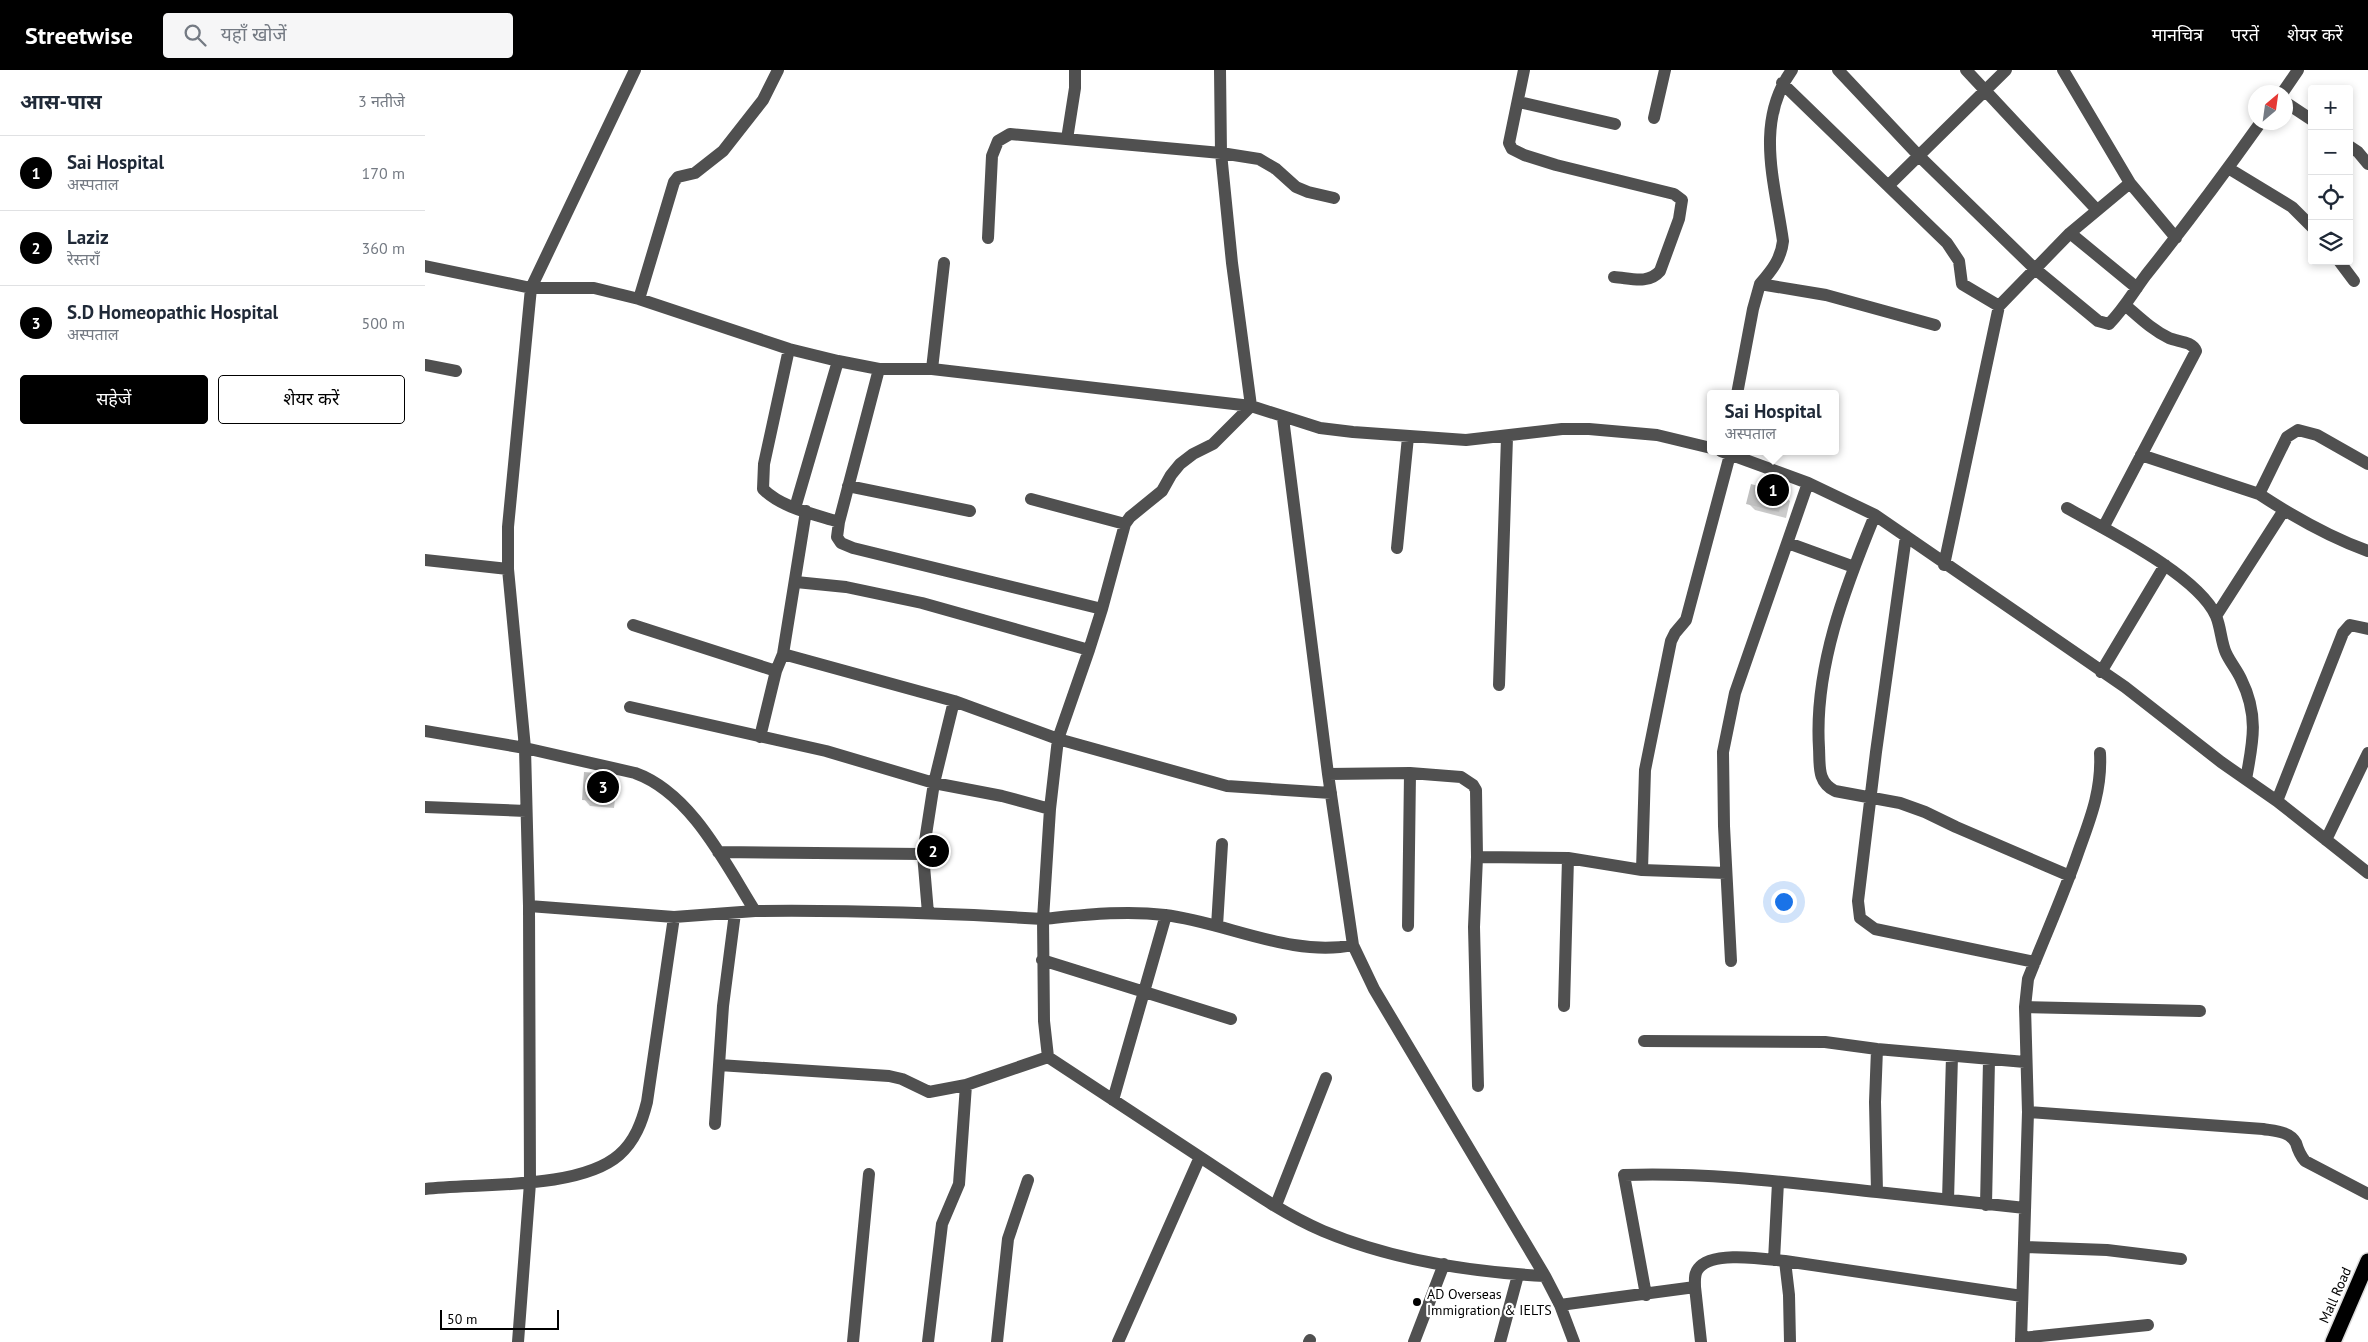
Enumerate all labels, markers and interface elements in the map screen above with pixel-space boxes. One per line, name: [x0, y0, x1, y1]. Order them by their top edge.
search box: [163, 13, 513, 58]
text: Streetwise: [25, 20, 133, 51]
icon: search: [181, 21, 209, 49]
text: यहाँ खोजें: [221, 22, 287, 46]
text: मानचित्र: [2152, 23, 2203, 46]
text: परतें: [2231, 23, 2259, 46]
text: शेयर करें: [2287, 23, 2343, 46]
north arrow: [2248, 85, 2293, 130]
map controls: [2308, 85, 2353, 265]
button: +: [2308, 85, 2353, 130]
text: आस-पास: [20, 88, 102, 115]
text: 3 नतीजे: [358, 91, 405, 111]
button: −: [2308, 130, 2353, 175]
text: Sai Hospital: [67, 150, 164, 174]
text: 1: [31, 163, 41, 183]
text: 170 m: [362, 163, 405, 183]
text: अस्पताल: [67, 174, 119, 194]
button: locate: [2308, 175, 2353, 220]
button: layers: [2308, 220, 2353, 265]
text: Laziz: [67, 225, 109, 249]
text: 2: [31, 238, 41, 258]
text: 360 m: [362, 238, 405, 258]
text: रेस्तराँ: [67, 249, 100, 269]
text: S.D Homeopathic Hospital: [67, 300, 278, 324]
text: 3: [31, 313, 41, 333]
text: 500 m: [362, 313, 405, 333]
text: अस्पताल: [67, 324, 119, 344]
button: सहेजें: [20, 375, 208, 424]
button: शेयर करें: [218, 375, 405, 424]
popup: [1707, 390, 1839, 455]
text: Sai Hospital: [1724, 399, 1822, 423]
text: अस्पताल: [1724, 423, 1776, 443]
pin: 1: [1757, 471, 1789, 509]
pin: 3: [587, 768, 619, 806]
pin: 2: [917, 832, 949, 870]
your location: [1771, 889, 1797, 915]
street label: Mall Road: [2315, 1264, 2355, 1326]
place label: AD Overseas Immigration & IELTS: [1427, 1285, 1552, 1319]
marker: AD Overseas Immigration & IELTS: [1411, 1296, 1423, 1308]
scale bar: [440, 1307, 559, 1330]
text: 50 m: [447, 1310, 477, 1328]

